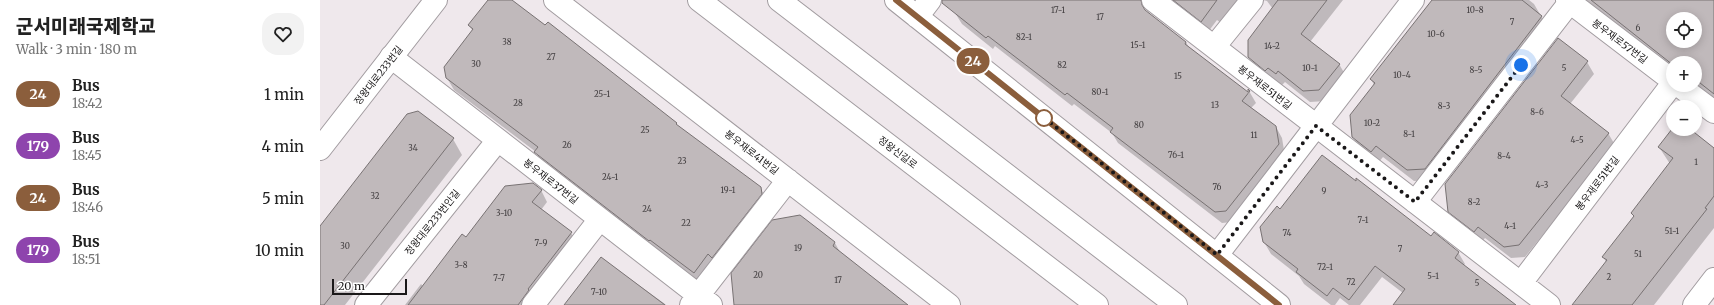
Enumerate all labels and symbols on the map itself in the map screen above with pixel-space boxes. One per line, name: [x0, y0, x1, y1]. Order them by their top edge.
house number: 17-1: [1051, 5, 1065, 15]
house number: 10-8: [1466, 5, 1484, 15]
house number: 17: [1096, 12, 1104, 22]
street label: 봉우재로57번길: [1589, 16, 1650, 67]
house number: 7: [1510, 17, 1515, 27]
house number: 6: [1636, 23, 1641, 33]
house number: 10-6: [1427, 29, 1445, 39]
house number: 82-1: [1016, 32, 1032, 42]
house number: 38: [502, 37, 512, 47]
house number: 15-1: [1131, 40, 1146, 50]
house number: 14-2: [1264, 41, 1280, 51]
street label: 정왕대로233번길: [351, 43, 406, 108]
line badge: 24: [955, 48, 991, 74]
house number: 27: [546, 52, 556, 62]
your location: [1511, 55, 1531, 75]
house number: 30: [471, 59, 481, 69]
house number: 82: [1057, 60, 1067, 70]
street label: 봉우재로51번길: [1235, 62, 1294, 113]
house number: 10-1: [1302, 63, 1318, 73]
house number: 5: [1562, 63, 1567, 73]
house number: 8-5: [1469, 65, 1483, 75]
house number: 10-4: [1393, 70, 1411, 80]
house number: 15: [1174, 71, 1182, 81]
house number: 80-1: [1092, 87, 1109, 97]
house number: 25-1: [594, 89, 610, 99]
house number: 28: [513, 98, 523, 108]
house number: 13: [1211, 100, 1219, 110]
house number: 8-3: [1438, 101, 1451, 111]
house number: 8-6: [1530, 107, 1544, 117]
unlabelled marker: [1035, 109, 1053, 127]
house number: 10-2: [1364, 118, 1380, 128]
house number: 80: [1134, 120, 1144, 130]
house number: 25: [640, 125, 650, 135]
street label: 봉우재로41번길: [722, 127, 781, 178]
house number: 8-1: [1403, 129, 1415, 139]
house number: 11: [1251, 130, 1258, 140]
street label: 정왕신길로: [875, 133, 920, 171]
house number: 4-5: [1570, 135, 1584, 145]
house number: 26: [562, 140, 572, 150]
house number: 34: [408, 143, 418, 153]
house number: 76-1: [1168, 150, 1184, 160]
house number: 8-4: [1497, 151, 1511, 161]
street label: 봉우재로51번길: [1573, 153, 1622, 213]
street label: 봉우재로37번길: [521, 156, 581, 207]
house number: 23: [677, 156, 687, 166]
house number: 1: [1694, 157, 1698, 167]
house number: 24-1: [602, 172, 618, 182]
house number: 4-3: [1536, 180, 1549, 190]
house number: 76: [1213, 182, 1222, 192]
house number: 19-1: [721, 185, 736, 195]
house number: 9: [1322, 186, 1327, 196]
street label: 정왕대로233번안길: [402, 187, 463, 258]
house number: 32: [370, 191, 380, 201]
house number: 8-2: [1468, 197, 1480, 207]
house number: 24: [642, 204, 652, 214]
house number: 3-10: [496, 208, 512, 218]
house number: 7-1: [1357, 215, 1369, 225]
house number: 22: [681, 218, 691, 228]
house number: 4-1: [1504, 221, 1516, 231]
house number: 51-1: [1665, 226, 1680, 236]
house number: 74: [1283, 228, 1291, 238]
house number: 7-9: [535, 238, 548, 248]
house number: 30: [340, 241, 350, 251]
house number: 19: [794, 243, 802, 253]
house number: 7: [1398, 244, 1403, 254]
house number: 51: [1634, 249, 1642, 259]
house number: 3-8: [454, 260, 468, 270]
house number: 72-1: [1317, 262, 1333, 272]
house number: 20: [753, 270, 763, 280]
house number: 5-1: [1427, 271, 1439, 281]
house number: 2: [1607, 272, 1612, 282]
house number: 7-7: [493, 273, 505, 283]
house number: 17: [834, 275, 842, 285]
scale bar: [332, 277, 407, 296]
house number: 72: [1346, 277, 1356, 287]
house number: 5: [1475, 278, 1480, 288]
house number: 7-10: [591, 287, 607, 297]

